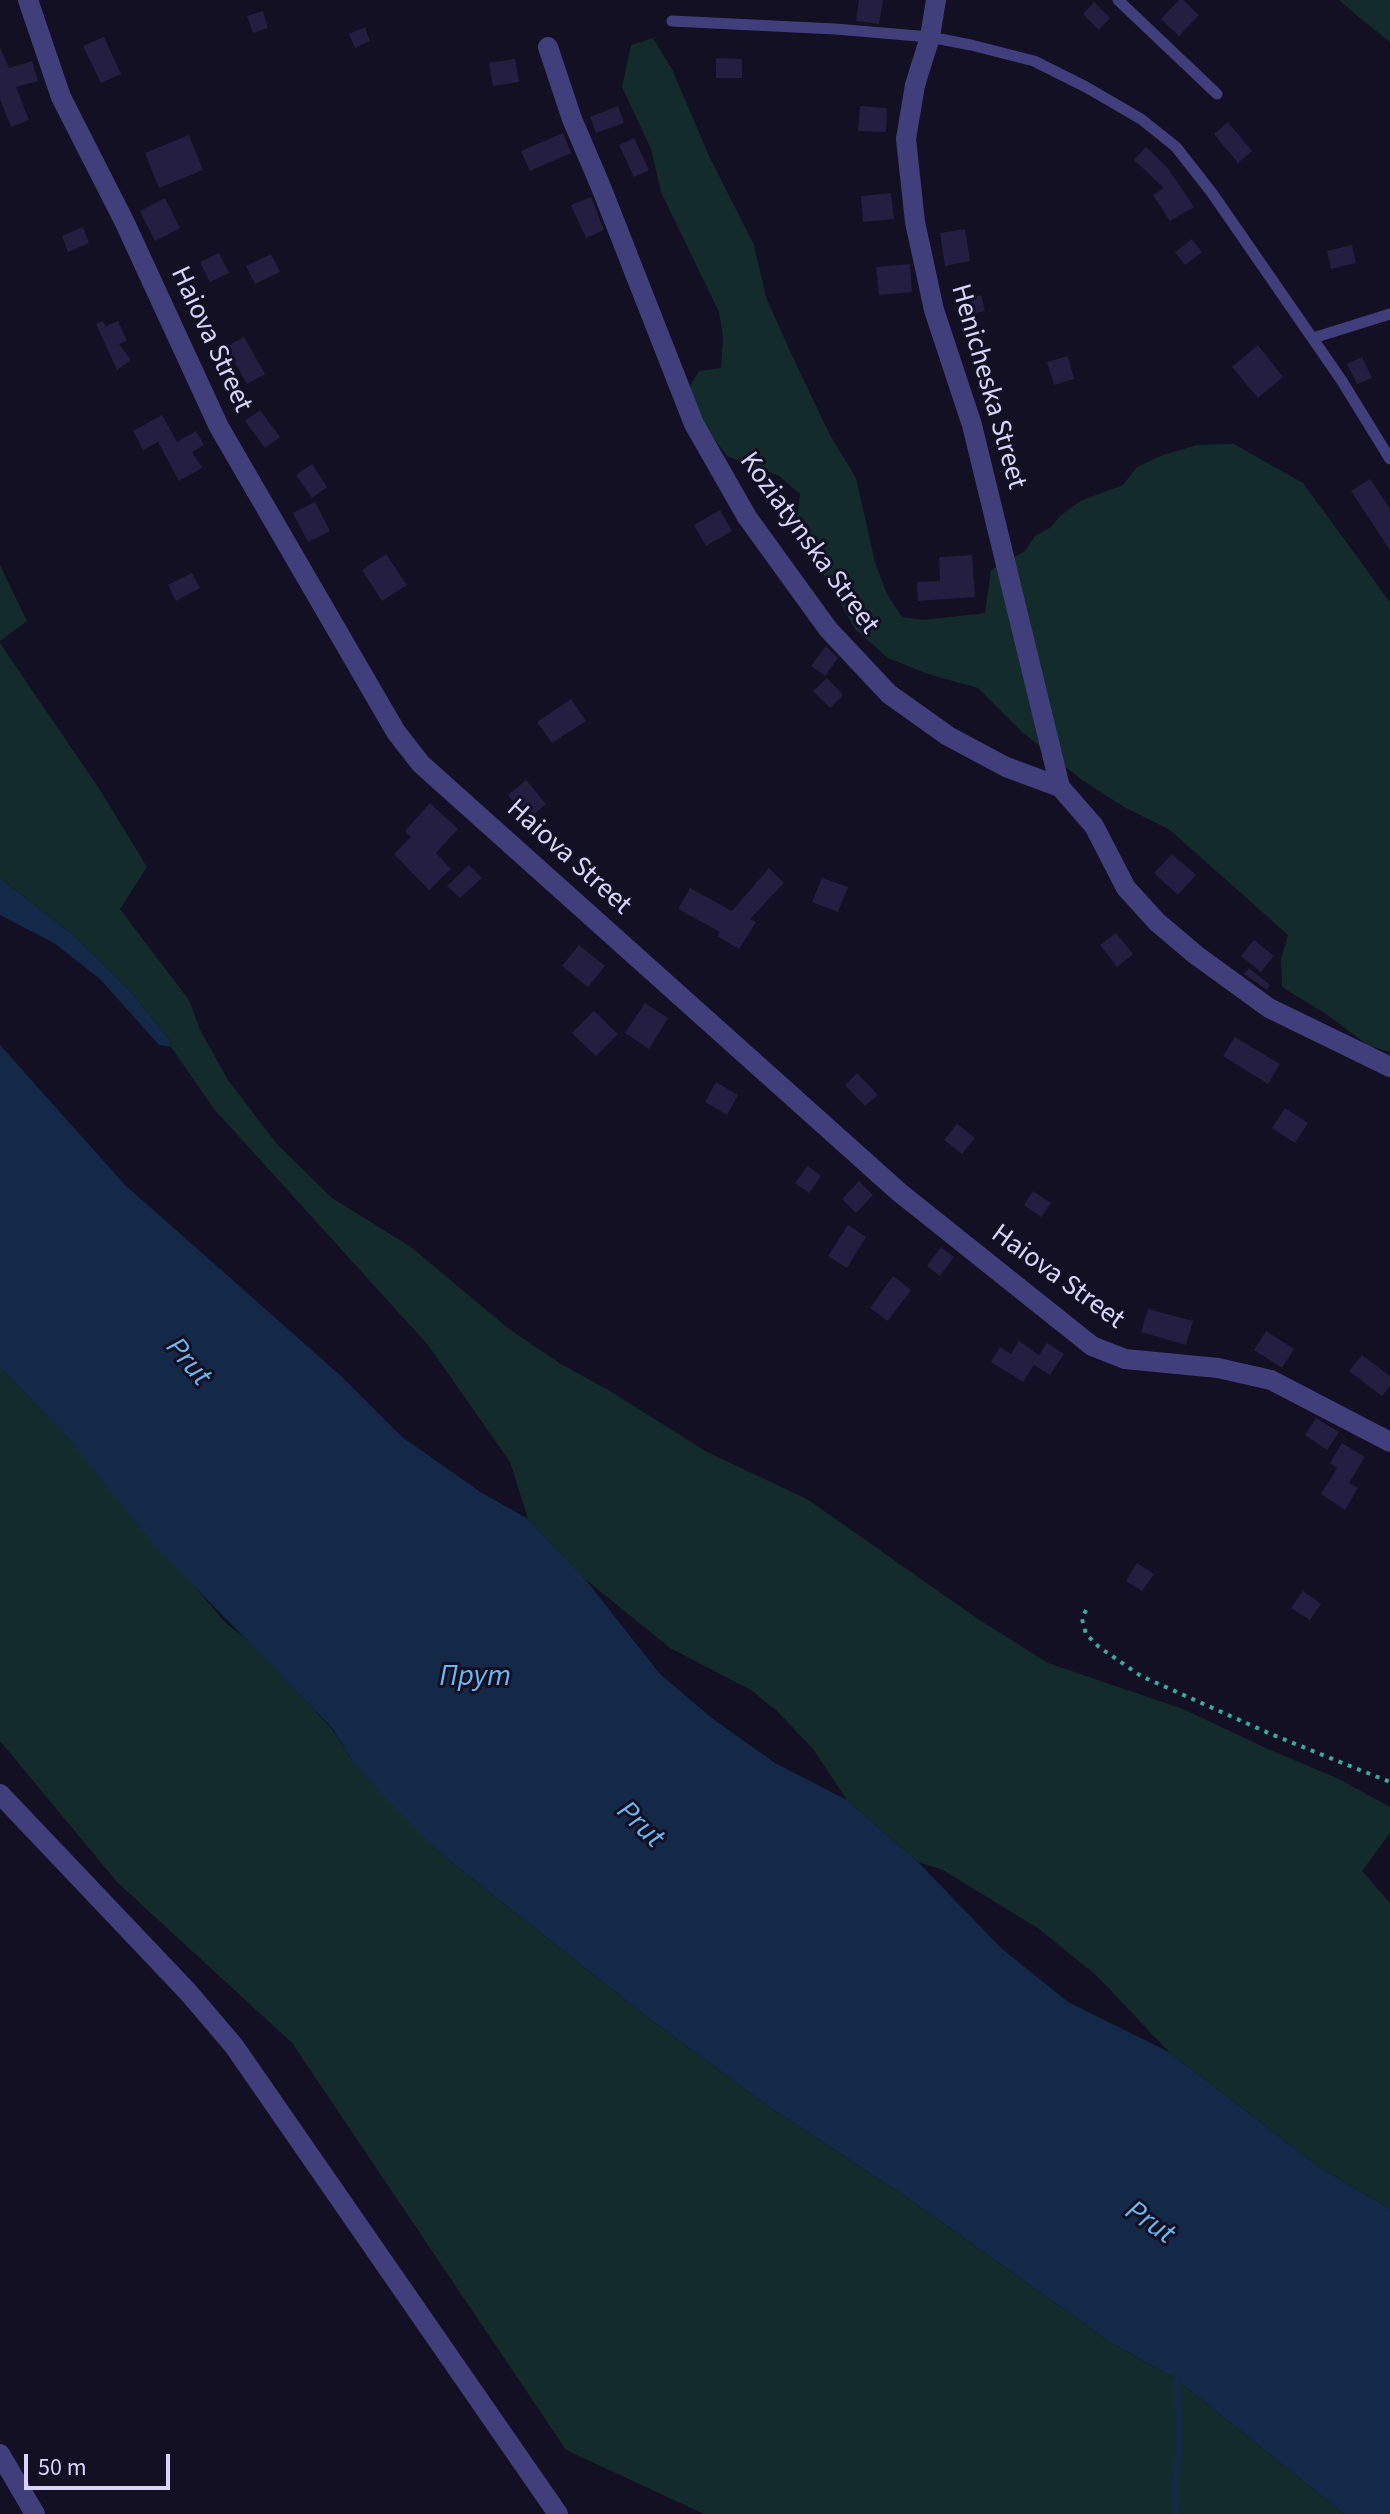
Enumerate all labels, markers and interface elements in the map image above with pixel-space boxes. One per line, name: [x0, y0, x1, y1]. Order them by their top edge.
street label: Haiova Street: [162, 262, 258, 418]
street label: Henicheska Street: [942, 281, 1032, 493]
street label: Koziatynska Street: [731, 447, 885, 641]
street label: Haiova Street: [499, 793, 637, 923]
street label: Haiova Street: [984, 1218, 1130, 1338]
water label: Prut: [156, 1331, 218, 1395]
water label: Прут: [439, 1660, 511, 1696]
water label: Prut: [608, 1795, 670, 1857]
water label: Prut: [1117, 2194, 1181, 2254]
scale bar: [28, 2438, 174, 2488]
text: 50 m: [38, 2450, 87, 2485]

